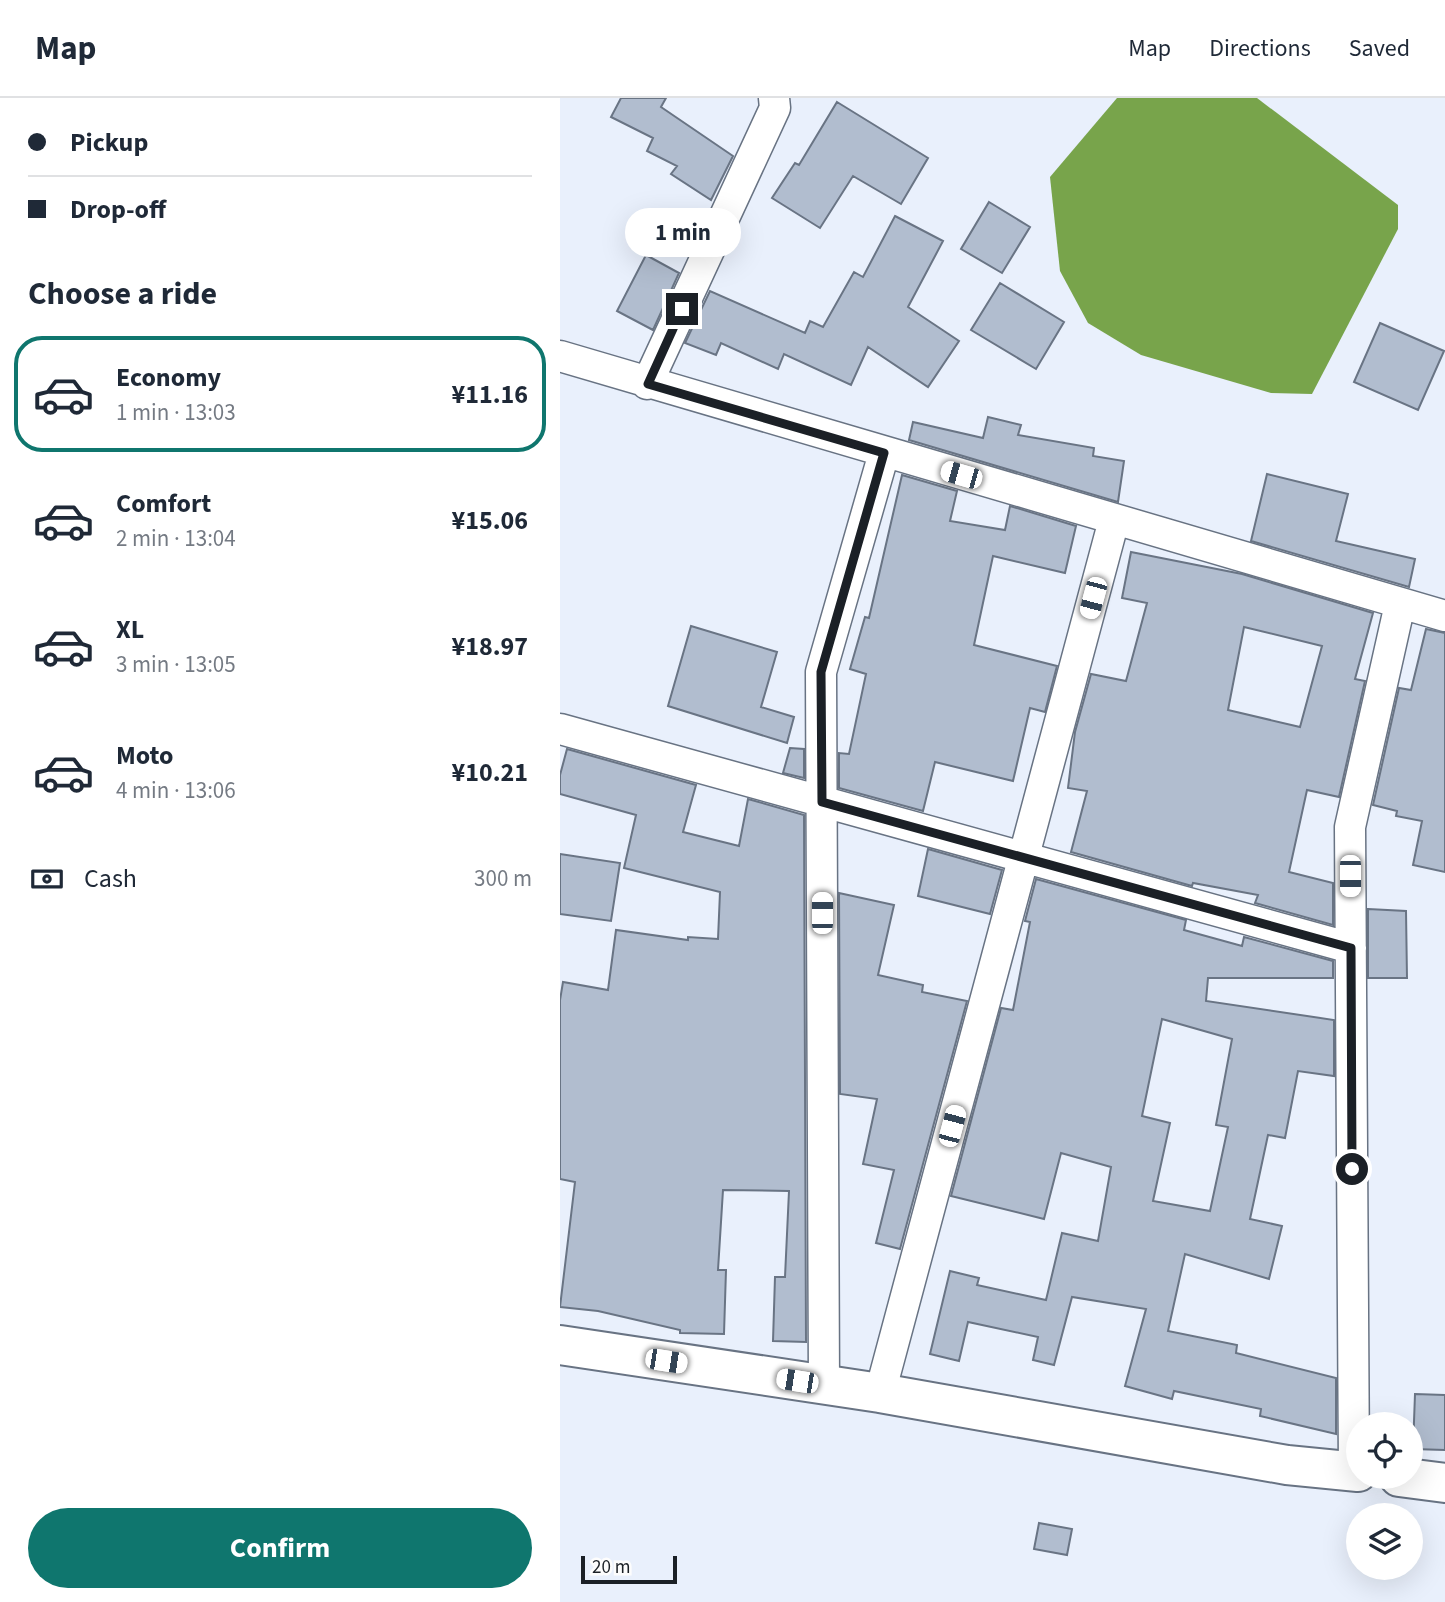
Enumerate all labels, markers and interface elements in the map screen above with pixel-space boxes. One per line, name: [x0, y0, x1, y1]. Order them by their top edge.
text: Map: [35, 25, 96, 72]
text: Map: [1128, 31, 1171, 66]
text: Directions: [1209, 31, 1311, 66]
text: Saved: [1349, 31, 1410, 66]
text: Pickup: [70, 124, 148, 161]
text: Drop-off: [70, 191, 166, 228]
callout: 1 min: [624, 208, 740, 256]
text: 1 min: [655, 216, 711, 249]
text: Choose a ride: [28, 271, 217, 317]
route end: [666, 293, 698, 325]
text: Economy: [116, 359, 221, 396]
icon: car: [32, 363, 95, 426]
text: ¥11.16: [452, 376, 528, 413]
text: 1 min · 13:03: [116, 396, 236, 429]
car: [938, 459, 985, 491]
text: Comfort: [116, 485, 211, 522]
icon: car: [32, 489, 95, 552]
text: ¥15.06: [452, 502, 528, 539]
text: 2 min · 13:04: [116, 522, 236, 555]
car: [1078, 575, 1109, 621]
text: XL: [116, 611, 144, 648]
icon: car: [32, 615, 95, 678]
text: ¥18.97: [452, 628, 528, 665]
text: 3 min · 13:05: [116, 648, 236, 681]
text: Moto: [116, 737, 173, 774]
icon: car: [32, 741, 95, 804]
text: ¥10.21: [452, 754, 528, 791]
text: 4 min · 13:06: [116, 774, 236, 807]
car: [1340, 855, 1361, 897]
icon: cash: [28, 860, 66, 898]
text: Cash: [84, 860, 137, 897]
text: 300 m: [474, 862, 532, 895]
car: [812, 892, 833, 934]
car: [937, 1103, 968, 1149]
route start: [1336, 1153, 1368, 1185]
car: [644, 1347, 689, 1375]
car: [775, 1367, 820, 1395]
map controls: [1346, 1412, 1423, 1580]
button: locate: [1346, 1412, 1423, 1489]
button: layers: [1346, 1503, 1423, 1580]
button: Confirm: [28, 1508, 532, 1588]
scale bar: [581, 1553, 677, 1585]
text: 20 m: [592, 1554, 630, 1581]

